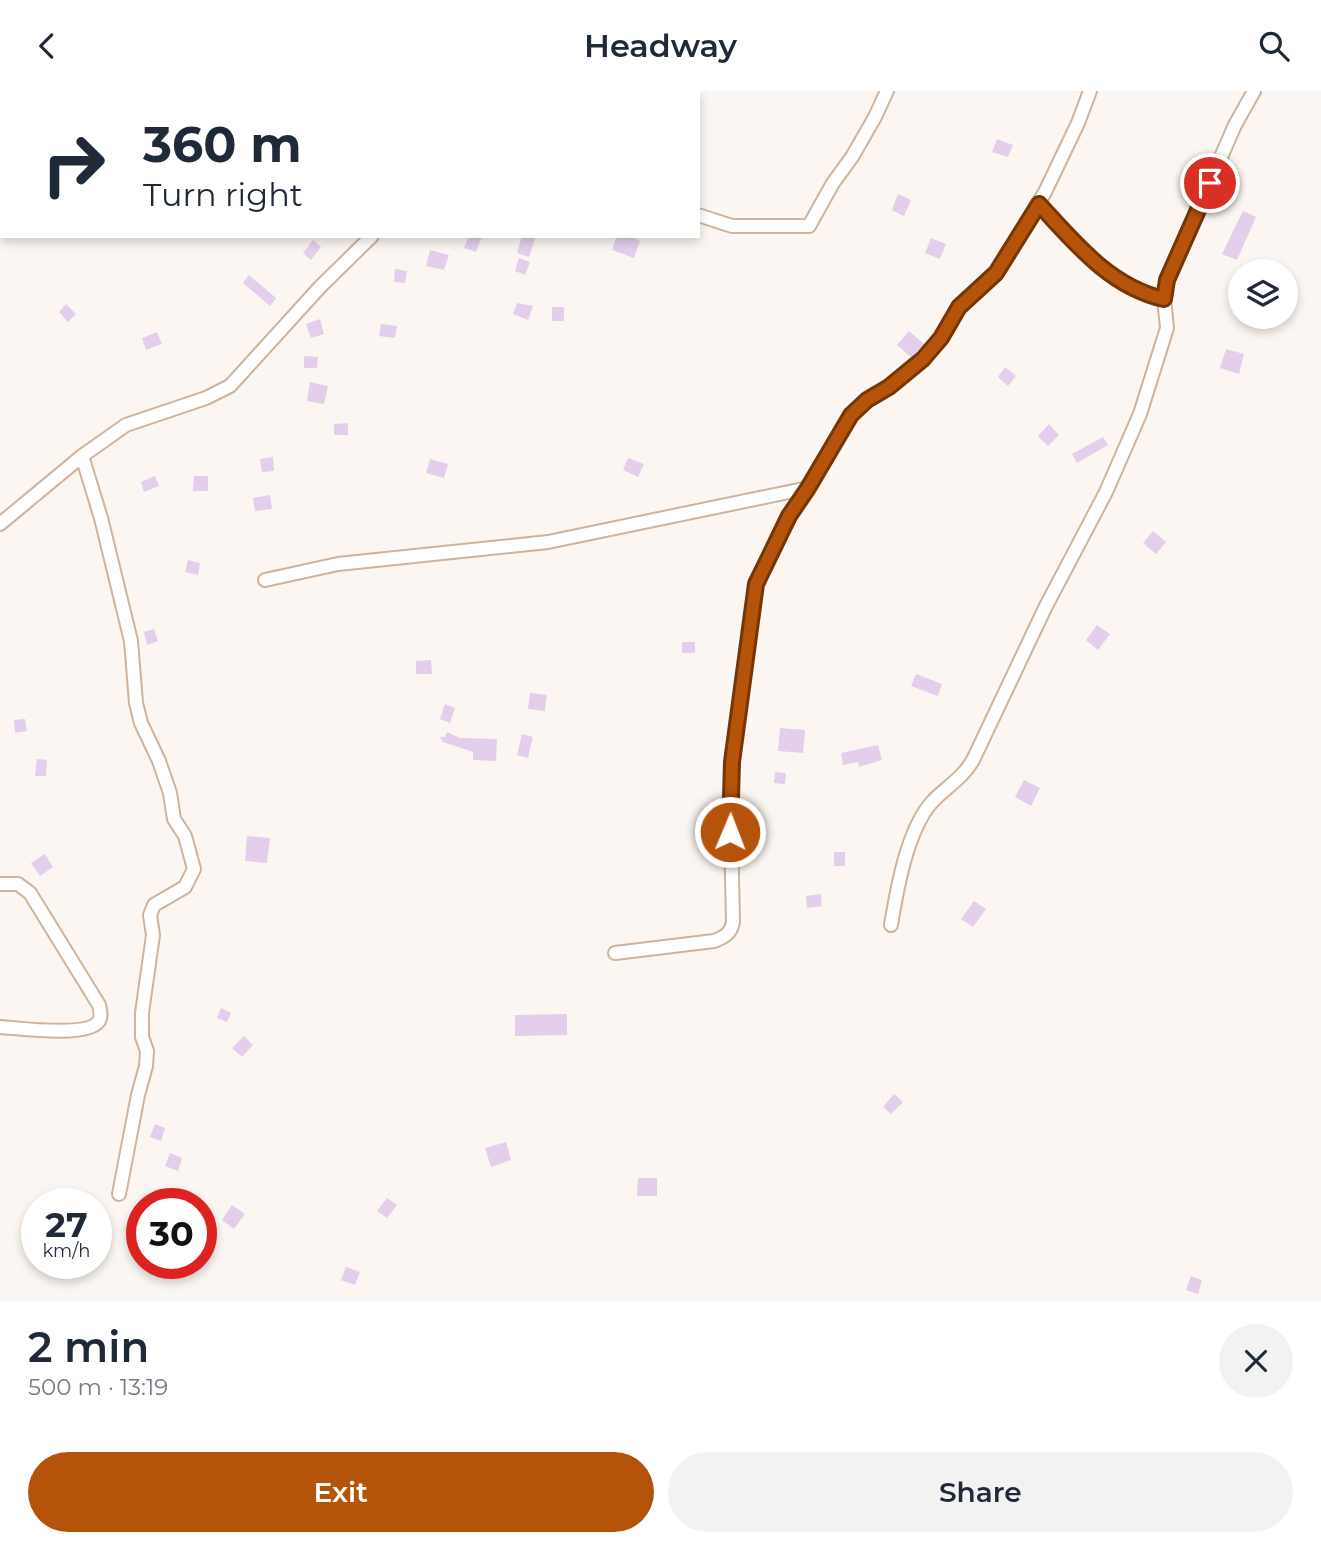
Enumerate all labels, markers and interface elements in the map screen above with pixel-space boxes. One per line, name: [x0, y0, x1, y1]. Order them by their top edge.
text: Headway: [584, 26, 737, 65]
icon: back: [28, 27, 66, 65]
icon: search: [1255, 27, 1293, 65]
text: 360 m: [143, 115, 302, 174]
icon: right: [28, 119, 119, 210]
pin: [1180, 153, 1240, 213]
icon: arrive: [1191, 164, 1229, 202]
text: Turn right: [143, 175, 303, 214]
map controls: [1228, 259, 1298, 329]
button: layers: [1228, 259, 1298, 329]
position arrow: [693, 795, 767, 869]
speed limit sign: 30: [126, 1188, 217, 1279]
text: 27: [45, 1203, 88, 1246]
text: km/h: [42, 1240, 91, 1262]
text: 2 min: [28, 1321, 149, 1373]
button: close: [1219, 1324, 1293, 1398]
text: 500 m · 13:19: [28, 1373, 168, 1401]
button: Exit: [28, 1452, 654, 1532]
button: Share: [668, 1452, 1293, 1532]

